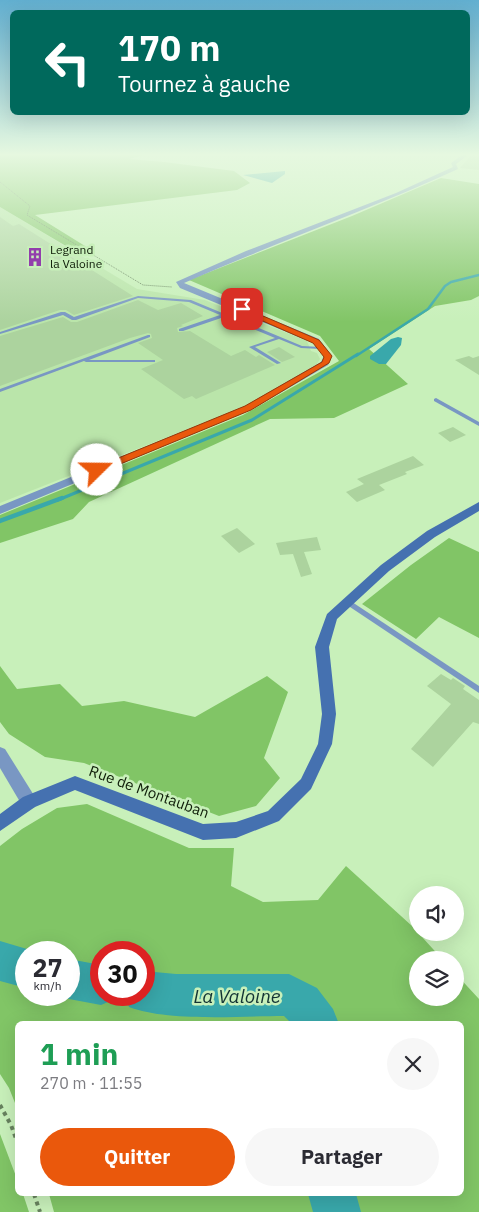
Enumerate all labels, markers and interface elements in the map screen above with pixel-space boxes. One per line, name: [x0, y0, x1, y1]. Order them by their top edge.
text: 170 m: [118, 25, 221, 71]
icon: left: [35, 30, 100, 95]
text: Tournez à gauche: [118, 69, 290, 98]
place label: Legrand la Valoine: [50, 242, 103, 271]
building icon: Legrand la Valoine: [24, 246, 46, 268]
pin: [221, 288, 263, 330]
icon: arrive: [228, 295, 256, 323]
position arrow: [70, 443, 122, 495]
street label: Rue de Montauban: [86, 761, 212, 822]
map controls: [409, 886, 464, 1006]
button: sound: [409, 886, 464, 941]
speed limit sign: 30: [90, 941, 155, 1006]
text: 27: [32, 951, 63, 984]
button: layers: [409, 951, 464, 1006]
text: km/h: [33, 978, 62, 993]
water label: La Valoine: [193, 984, 281, 1008]
text: 1 min: [40, 1034, 118, 1073]
button: close: [387, 1038, 439, 1090]
text: 270 m · 11:55: [40, 1073, 142, 1093]
button: Quitter: [40, 1128, 235, 1186]
button: Partager: [245, 1128, 439, 1186]

